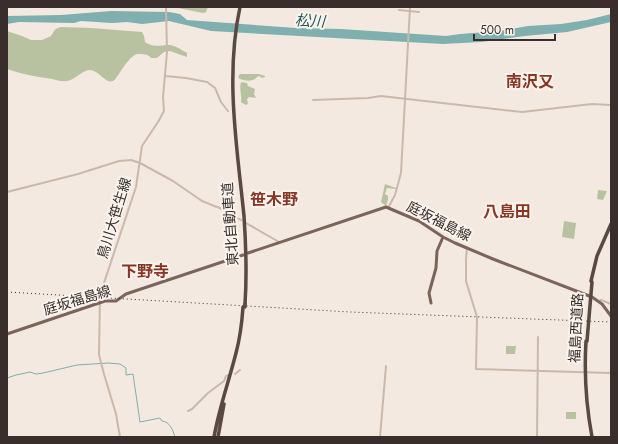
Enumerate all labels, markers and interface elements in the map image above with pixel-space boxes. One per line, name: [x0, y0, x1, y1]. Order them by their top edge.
water label: 松川: [294, 9, 328, 33]
scale bar: [474, 16, 555, 42]
text: 500 m: [480, 21, 514, 39]
district label: 南沢又: [506, 70, 554, 93]
street label: 鳥川大笹生線: [92, 175, 136, 261]
street label: 東北自動車道: [217, 181, 243, 267]
district label: 笹木野: [250, 188, 298, 211]
street label: 庭坂福島線: [403, 196, 475, 246]
district label: 八島田: [483, 200, 531, 223]
district label: 下野寺: [121, 260, 169, 283]
street label: 庭坂福島線: [41, 280, 113, 320]
street label: 福島西道路: [564, 293, 588, 363]

